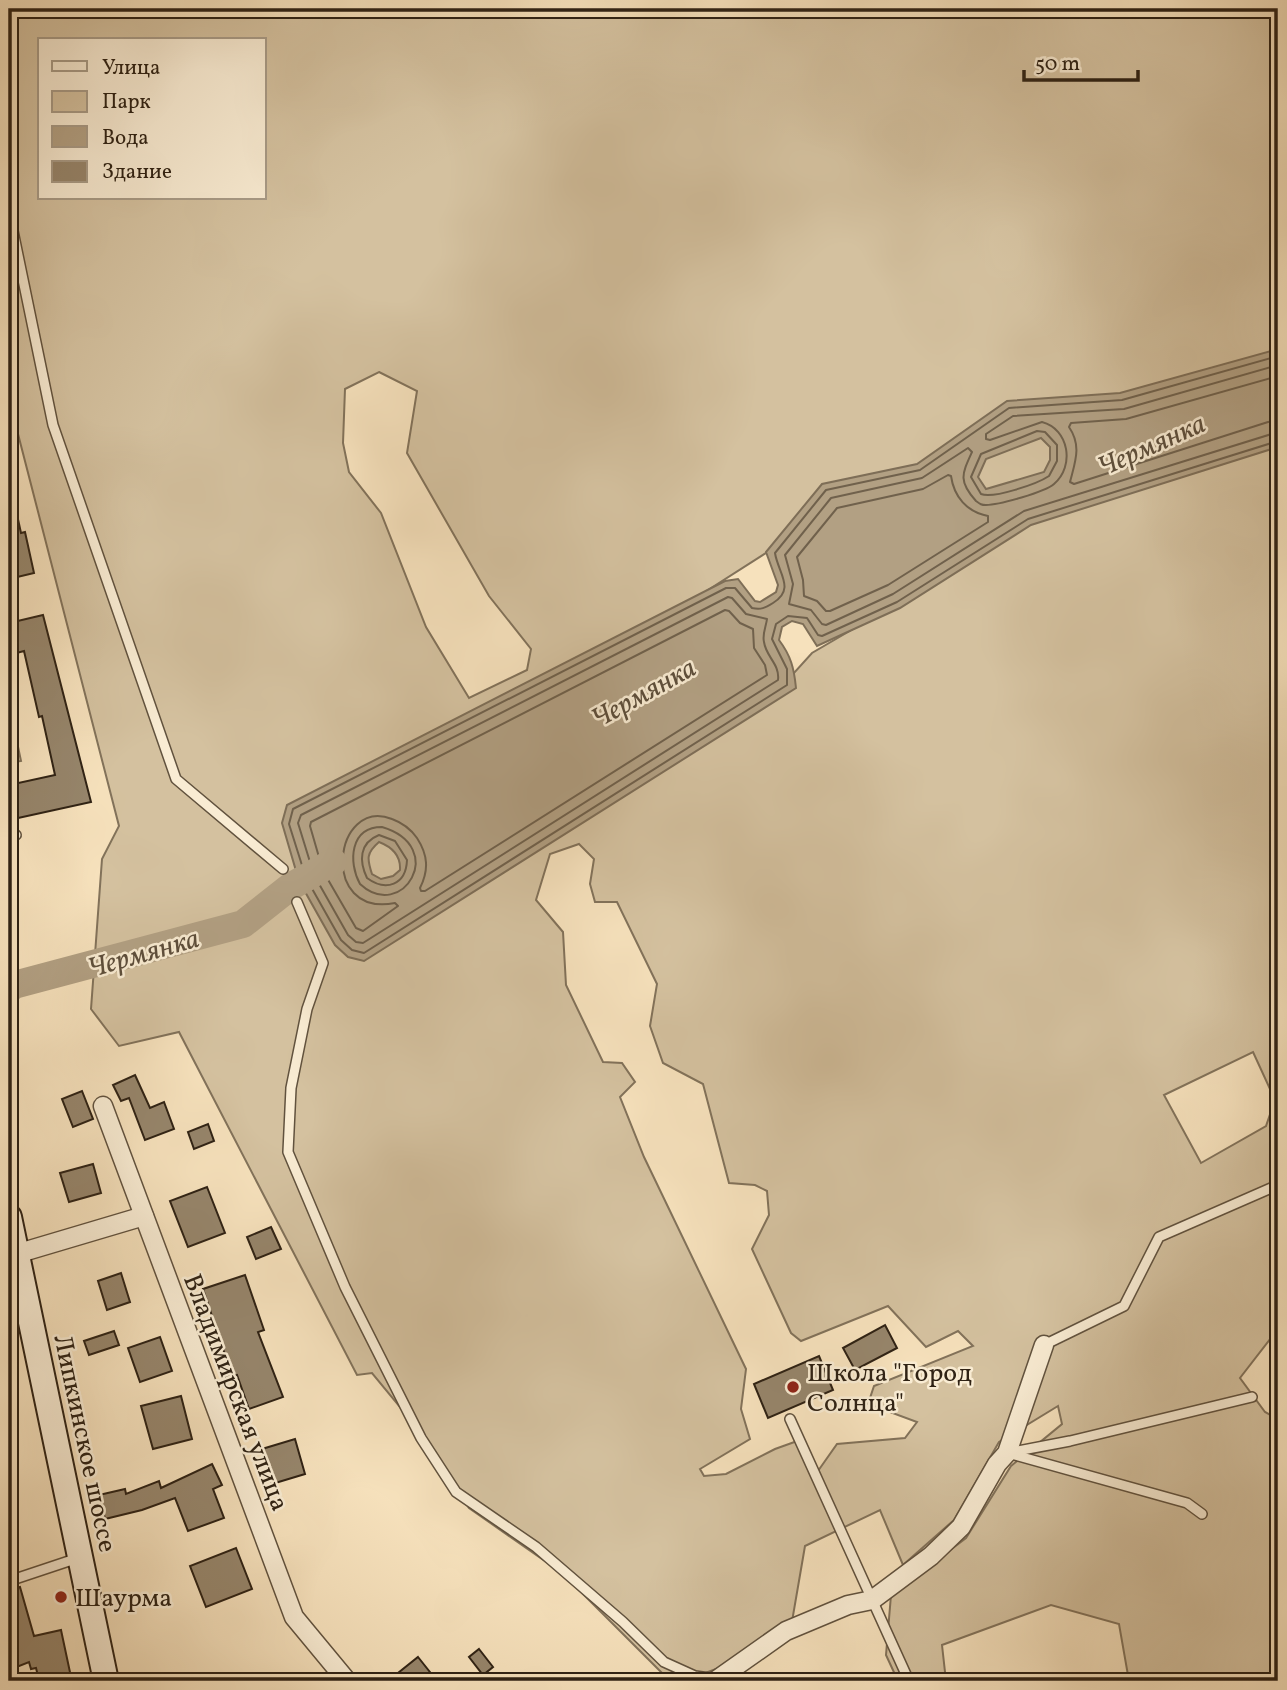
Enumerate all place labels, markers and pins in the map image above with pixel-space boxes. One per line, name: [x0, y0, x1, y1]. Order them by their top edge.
place label: Школа "Город Cолнца": [807, 1356, 972, 1422]
marker: Школа "Город Cолнца": [785, 1379, 801, 1395]
place label: Шаурма: [75, 1581, 172, 1617]
marker: Шаурма: [53, 1589, 69, 1605]

